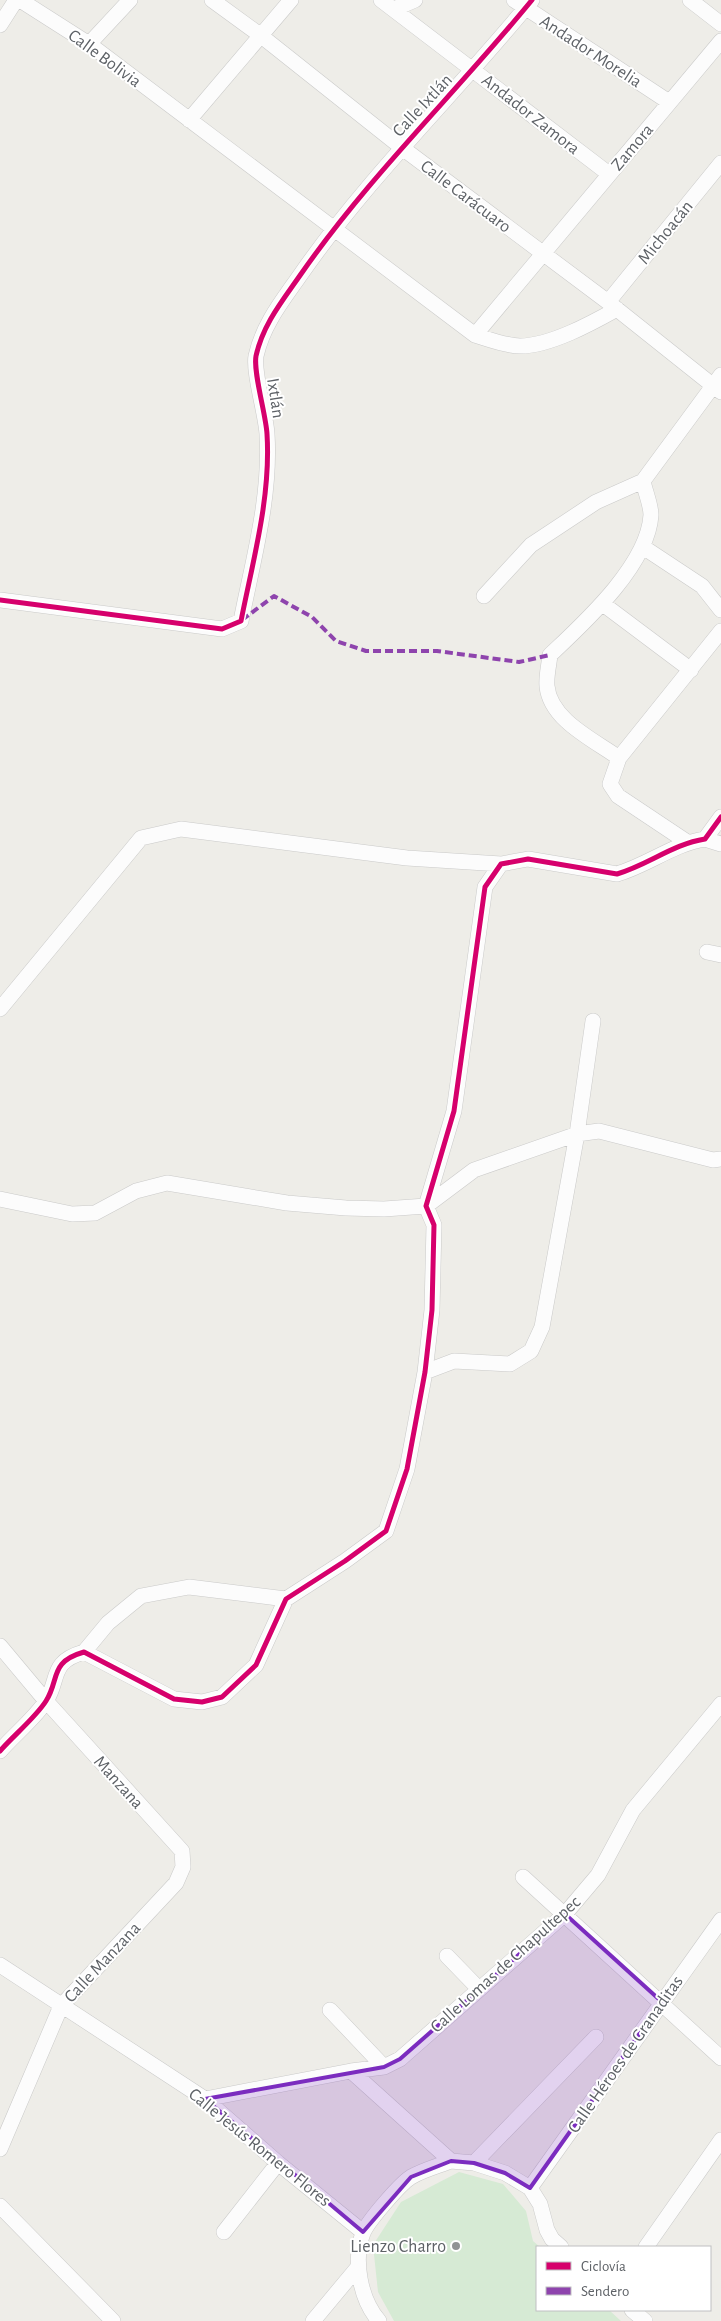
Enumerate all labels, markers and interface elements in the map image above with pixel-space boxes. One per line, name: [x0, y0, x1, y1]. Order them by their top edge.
street label: Andador Morelia: [536, 12, 645, 91]
street label: Calle Bolivia: [65, 26, 144, 91]
street label: Calle Ixtlán: [390, 71, 456, 140]
street label: Andador Zamora: [478, 71, 583, 158]
street label: Zamora: [608, 121, 657, 174]
street label: Calle Carácuaro: [417, 157, 514, 237]
street label: Michoacán: [635, 197, 697, 268]
street label: Ixtlán: [263, 377, 287, 419]
street label: Manzana: [90, 1753, 147, 1813]
street label: Calle Lomas de Chapultepec: [427, 1893, 584, 2037]
street label: Calle Manzana: [61, 1919, 144, 2006]
street label: Calle Héroes de Granaditas: [565, 1973, 687, 2137]
street label: Calle Jesús Romero Flores: [185, 2085, 334, 2210]
place label: Lienzo Charro: [350, 2238, 446, 2256]
marker: Lienzo Charro: [450, 2240, 462, 2252]
legend: [536, 2246, 711, 2311]
text: Ciclovía: [581, 2259, 626, 2274]
text: Sendero: [581, 2284, 629, 2299]

